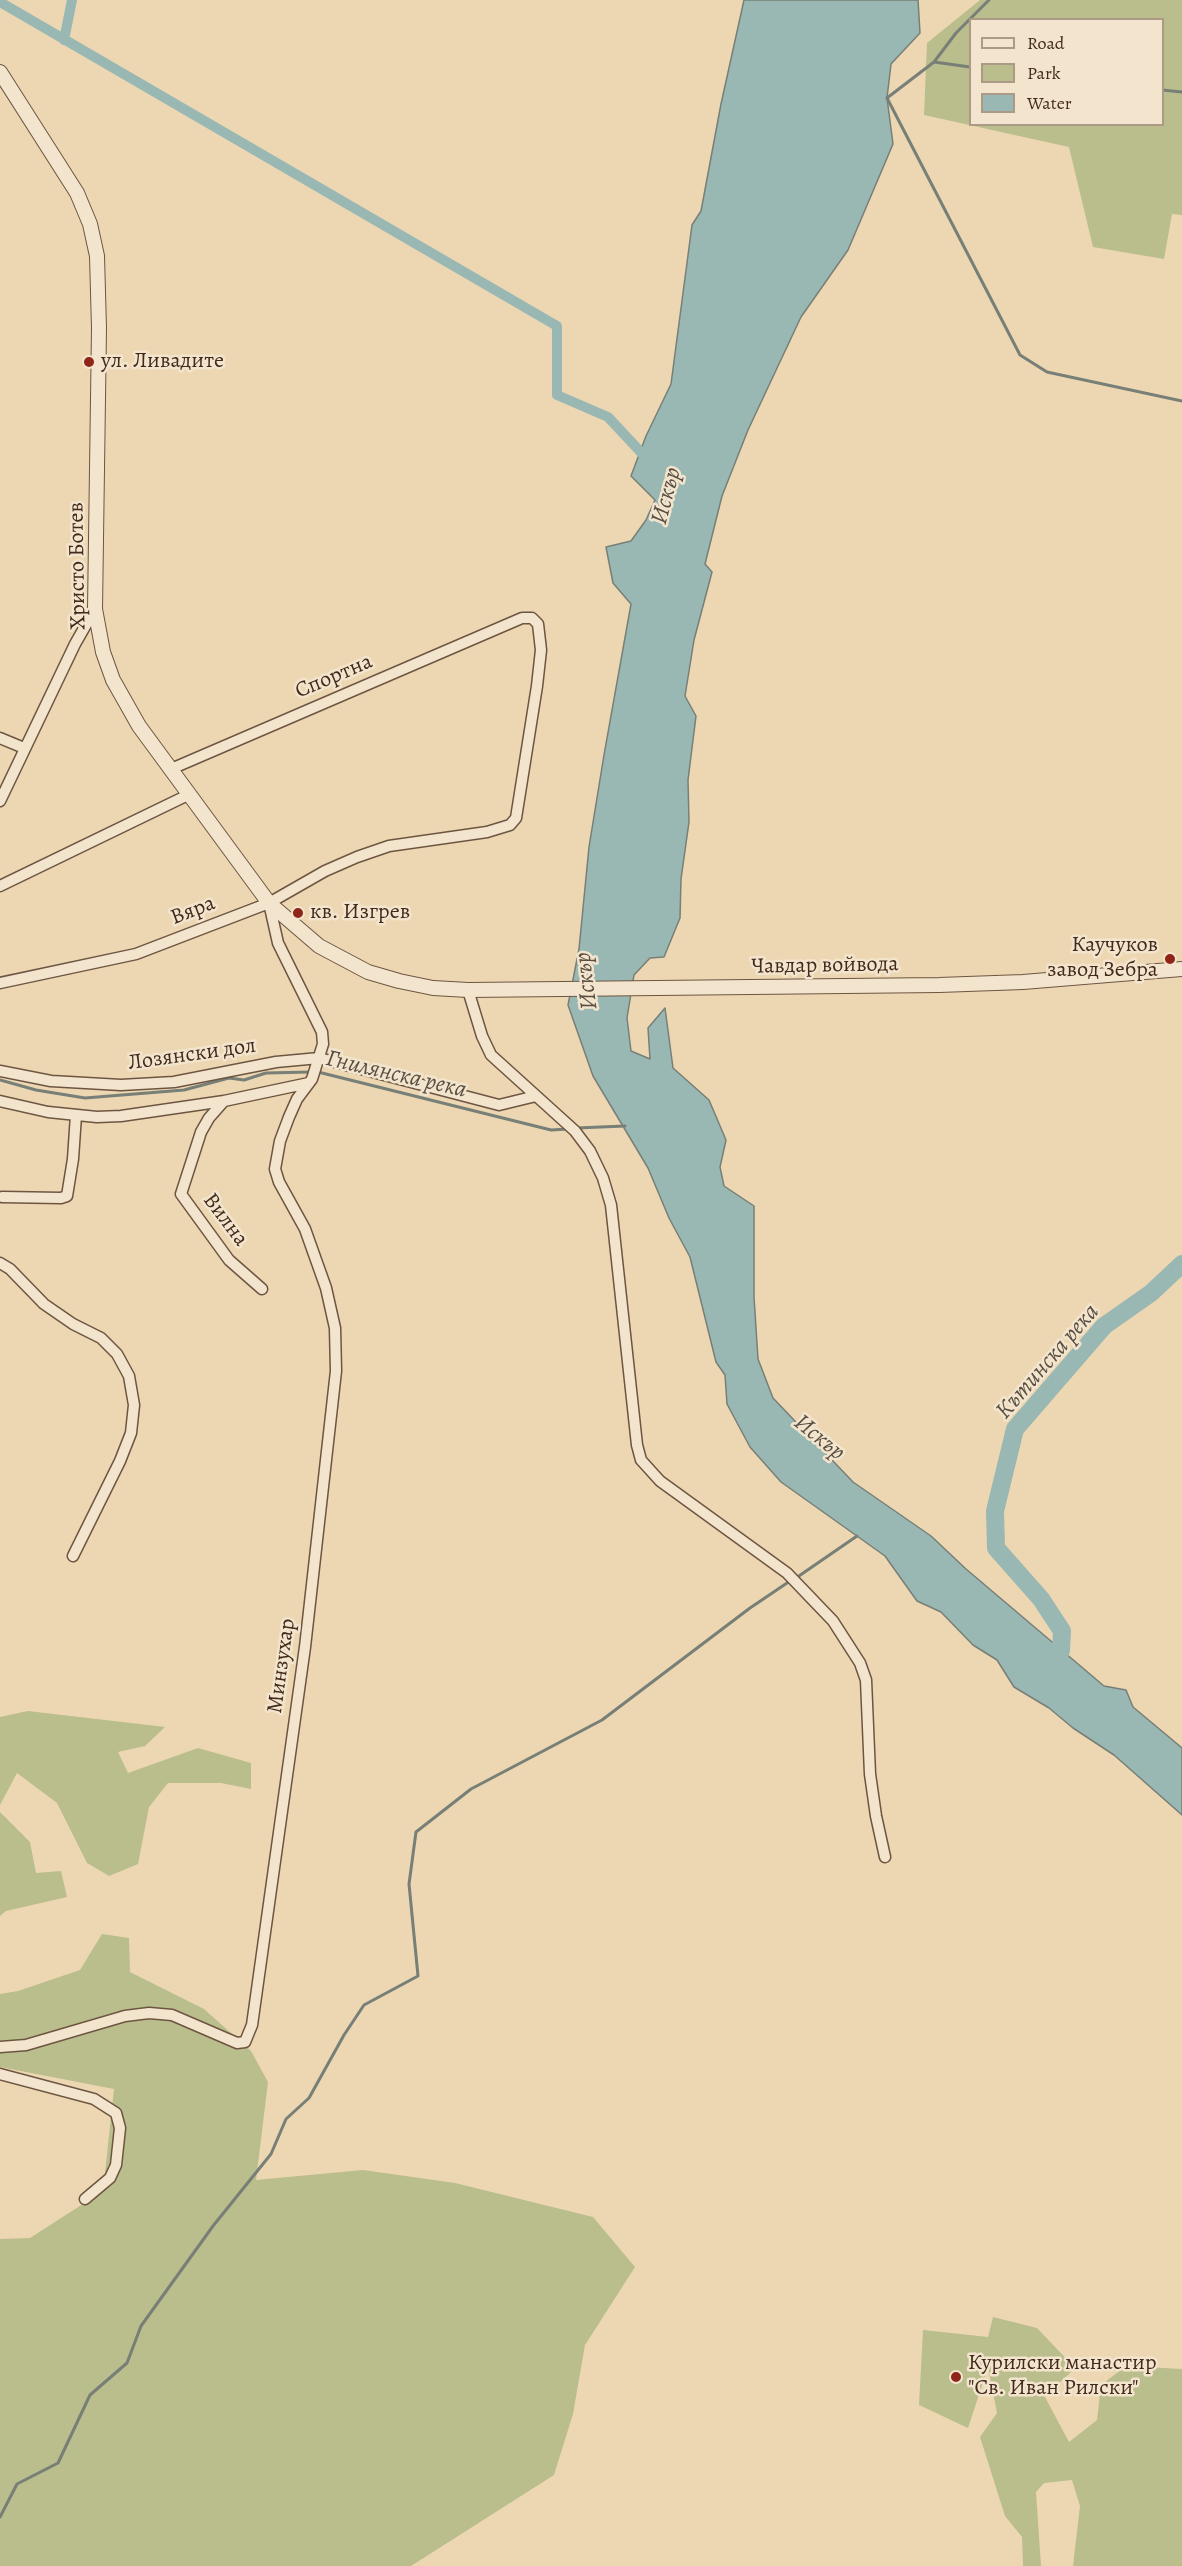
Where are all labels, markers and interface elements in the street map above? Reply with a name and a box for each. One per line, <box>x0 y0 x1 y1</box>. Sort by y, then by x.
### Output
legend <box>969 18 1164 126</box>
text: Road <box>1027 31 1064 55</box>
text: Park <box>1027 61 1061 85</box>
text: Water <box>1027 91 1072 115</box>
place label: ул. Ливадите <box>101 349 224 375</box>
marker: ул. Ливадите <box>82 355 96 369</box>
water label: Искър <box>646 464 688 528</box>
street label: Христо Ботев <box>64 502 92 630</box>
street label: Спортна <box>291 649 377 705</box>
street label: Вяра <box>167 891 219 931</box>
place label: кв. Изгрев <box>310 900 410 926</box>
marker: кв. Изгрев <box>291 906 305 920</box>
place label: Каучуков завод Зебра <box>1047 933 1158 984</box>
water label: Искър <box>569 951 605 1011</box>
street label: Чавдар войвода <box>751 952 899 980</box>
marker: Каучуков завод Зебра <box>1163 952 1177 966</box>
street label: Лозянски дол <box>126 1033 258 1077</box>
water label: Гнилянска река <box>323 1045 469 1105</box>
street label: Вилна <box>196 1188 254 1252</box>
water label: Кътинска река <box>990 1298 1106 1426</box>
water label: Искър <box>788 1409 850 1467</box>
street label: Минзухар <box>262 1617 302 1715</box>
place label: Курилски манастир "Св. Иван Рилски" <box>968 2351 1157 2402</box>
marker: Курилски манастир "Св. Иван Рилски" <box>949 2370 963 2384</box>

